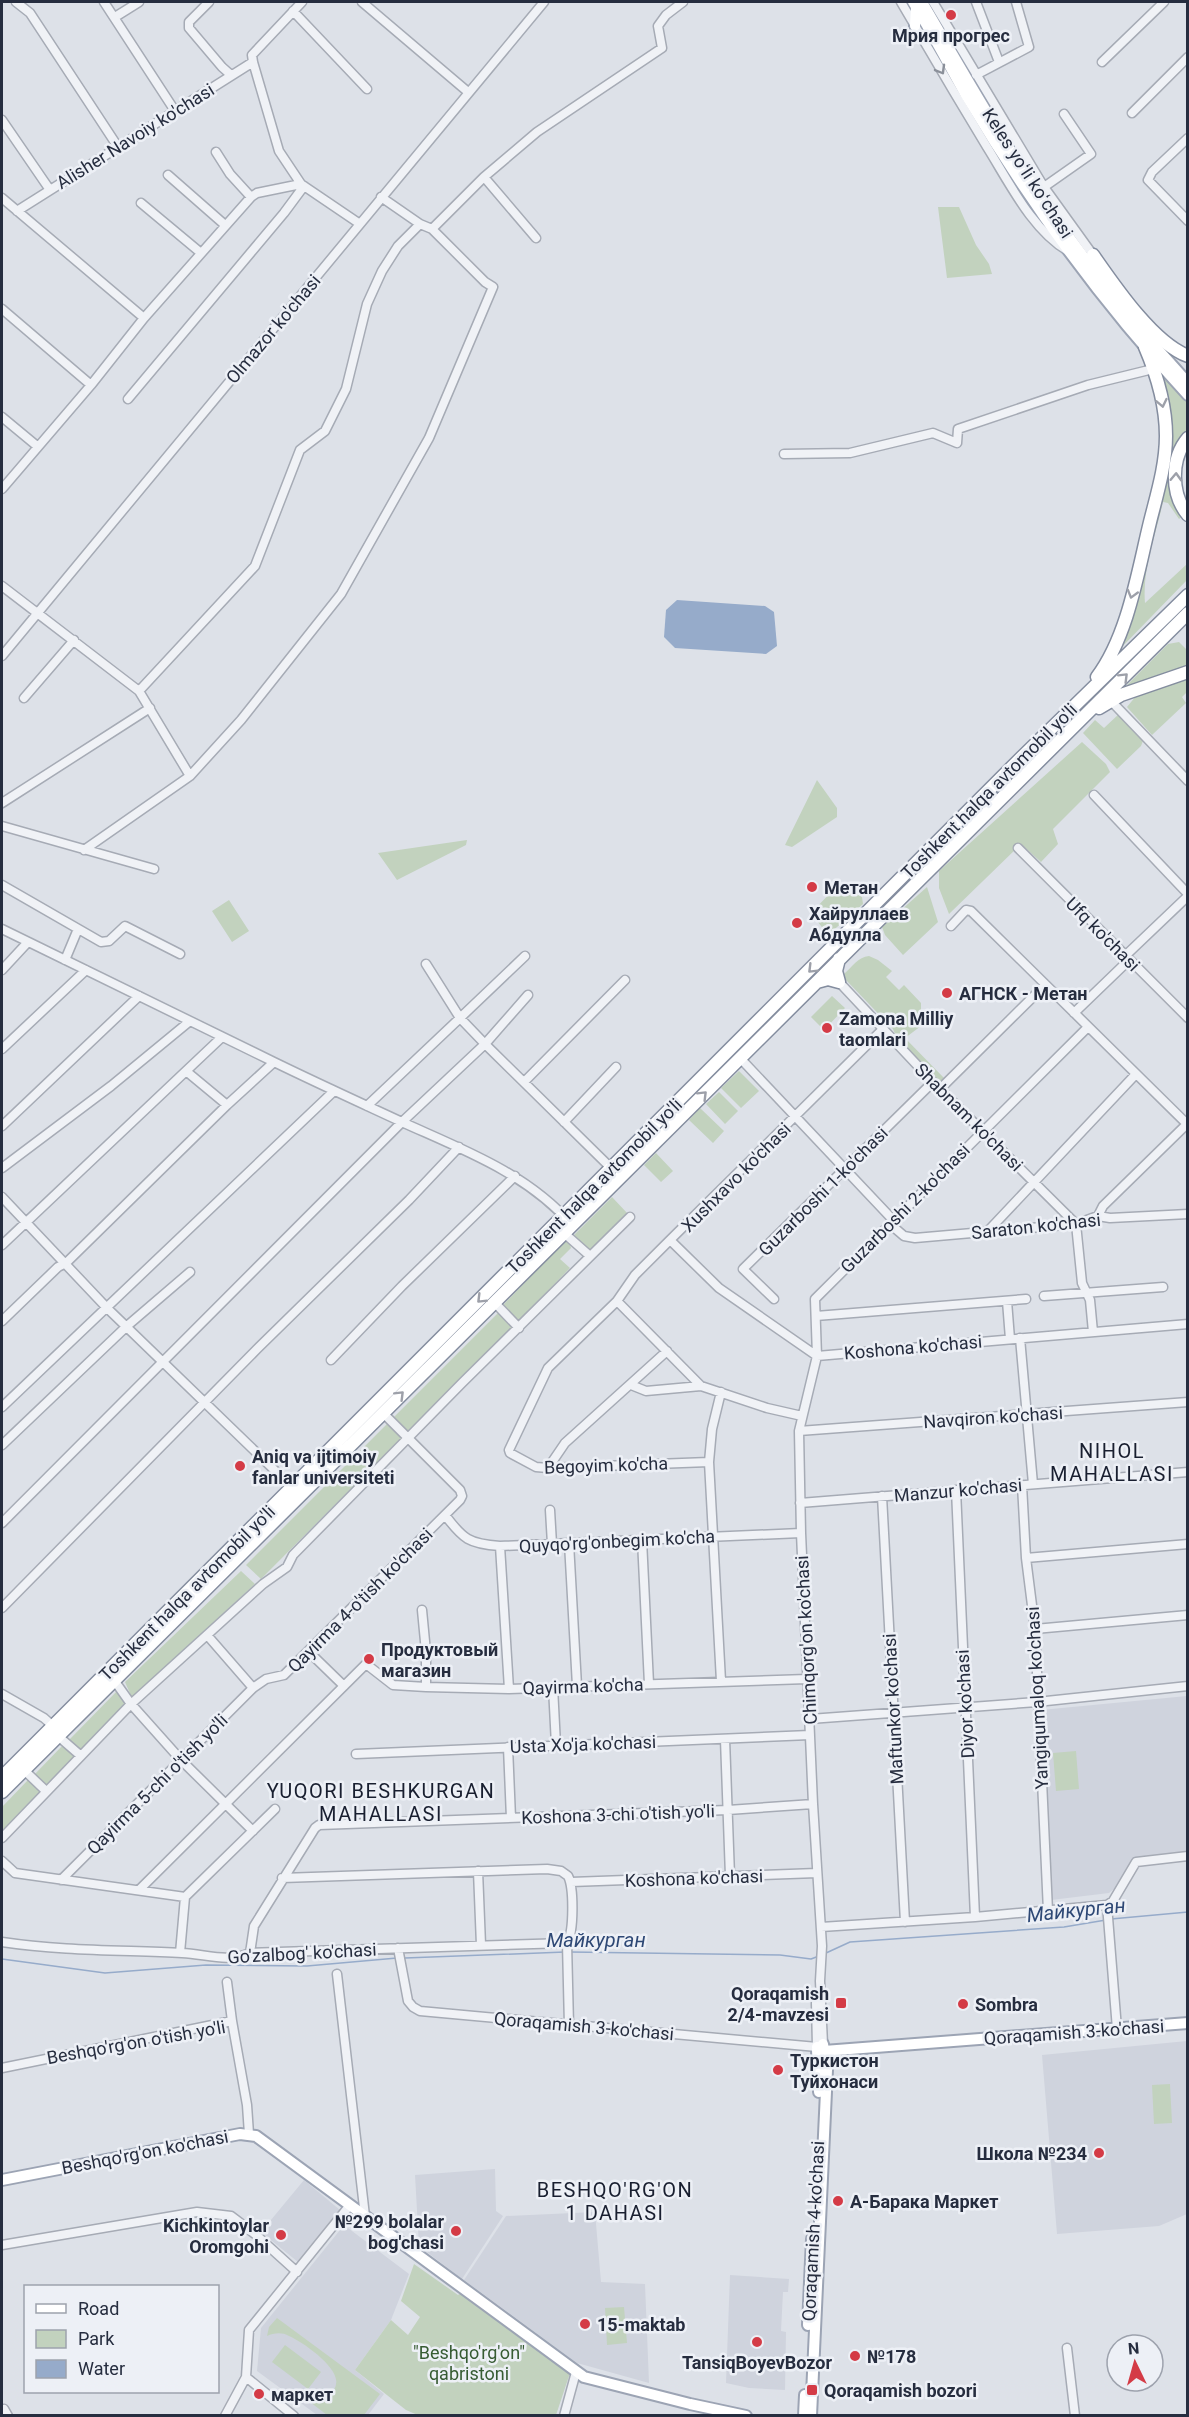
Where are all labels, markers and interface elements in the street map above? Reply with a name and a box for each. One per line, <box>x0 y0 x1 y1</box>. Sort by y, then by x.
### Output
marker: Мрия прогрес <box>944 8 958 22</box>
place label: Мрия прогрес <box>892 25 1010 46</box>
one-way arrow <box>933 64 945 74</box>
street label: Alisher Navoiy ko'chasi <box>52 79 218 193</box>
street label: Keles yoʻli koʻchasi <box>978 104 1078 242</box>
street label: Olmazor ko'chasi <box>221 270 325 388</box>
one-way arrow <box>1155 398 1168 408</box>
one-way arrow <box>1169 472 1182 481</box>
one-way arrow <box>1127 588 1139 599</box>
one-way arrow <box>1117 673 1127 684</box>
street label: Toshkent halqa avtomobil yo'li <box>897 699 1081 883</box>
place label: Метан <box>824 877 878 898</box>
marker: Метан <box>805 880 819 894</box>
street label: Ufq ko'chasi <box>1062 893 1144 975</box>
place label: Хайруллаев Абдулла <box>809 903 909 945</box>
marker: Хайруллаев Абдулла <box>790 916 804 930</box>
one-way arrow <box>809 961 820 972</box>
place label: АГНСК - Метан <box>959 983 1088 1004</box>
marker: АГНСК - Метан <box>940 986 954 1000</box>
place label: Zamona Milliy taomlari <box>839 1008 954 1050</box>
marker: Zamona Milliy taomlari <box>820 1021 834 1035</box>
street label: Shabnam ko'chasi <box>911 1059 1027 1175</box>
one-way arrow <box>696 1091 706 1102</box>
street label: Toshkent halqa avtomobil yo'li <box>502 1094 686 1278</box>
street label: Xushxavo ko'chasi <box>677 1118 795 1236</box>
street label: Guzarboshi 1-ko'chasi <box>754 1122 892 1260</box>
street label: Guzarboshi 2-ko'chasi <box>836 1139 974 1277</box>
street label: Saraton ko'chasi <box>970 1209 1102 1243</box>
one-way arrow <box>477 1292 488 1303</box>
street label: Koshona ko'chasi <box>843 1330 983 1364</box>
one-way arrow <box>393 1392 404 1403</box>
street label: Navqiron ko'chasi <box>922 1402 1064 1432</box>
district label: NIHOL MAHALLASI <box>1050 1439 1174 1486</box>
place label: Aniq va ijtimoiy fanlar universiteti <box>252 1446 395 1488</box>
street label: Begoyim ko'cha <box>544 1452 668 1478</box>
marker: Aniq va ijtimoiy fanlar universiteti <box>233 1459 247 1473</box>
street label: Manzur ko'chasi <box>893 1474 1023 1506</box>
street label: Toshkent halqa avtomobil yo'li <box>95 1501 279 1685</box>
street label: Qayirma 4-o'tish ko'chasi <box>283 1523 437 1677</box>
street label: Quyqo'rg'onbegim ko'cha <box>518 1525 716 1557</box>
street label: Chimqorg'on ko'chasi <box>791 1555 821 1725</box>
street label: Yangiqumaloq ko'chasi <box>1022 1606 1052 1790</box>
street label: Maftunkor ko'chasi <box>879 1633 907 1785</box>
place label: Продуктовый магазин <box>381 1639 498 1681</box>
street label: Diyor ko'chasi <box>952 1649 978 1759</box>
marker: Продуктовый магазин <box>362 1652 376 1666</box>
street label: Qayirma ko'cha <box>522 1673 644 1699</box>
street label: Qayirma 5-chi o'tish yo'li <box>82 1709 232 1859</box>
street label: Usta Xo'ja ko'chasi <box>509 1731 657 1757</box>
district label: YUQORI BESHKURGAN MAHALLASI <box>267 1779 495 1826</box>
street label: Koshona 3-chi o'tish yo'li <box>521 1800 715 1828</box>
street label: Koshona ko'chasi <box>624 1865 764 1891</box>
water label: Майкурган <box>1025 1893 1127 1927</box>
water label: Майкурган <box>546 1928 646 1952</box>
street label: Go'zalbog' ko'chasi <box>227 1939 377 1967</box>
place label: Qoraqamish 2/4-mavzesi <box>728 1983 829 2025</box>
place label: Sombra <box>975 1994 1038 2015</box>
marker: Qoraqamish 2/4-mavzesi <box>834 1996 848 2010</box>
marker: Sombra <box>956 1997 970 2011</box>
street label: Qoraqamish 3-ko'chasi <box>493 2008 675 2044</box>
street label: Qoraqamish 3-ko'chasi <box>983 2015 1165 2049</box>
street label: Beshqo'rg'on o'tish yo'li <box>45 2016 227 2068</box>
place label: Туркистон Туйхонаси <box>790 2050 879 2092</box>
marker: Туркистон Туйхонаси <box>771 2063 785 2077</box>
street label: Beshqo'rg'on ko'chasi <box>60 2126 230 2178</box>
street label: Qoraqamish 4-ko'chasi <box>798 2140 828 2322</box>
place label: Школа №234 <box>976 2143 1087 2164</box>
marker: Школа №234 <box>1092 2146 1106 2160</box>
district label: BESHQO'RG'ON 1 DAHASI <box>537 2178 693 2225</box>
place label: А-Барака Маркет <box>850 2191 998 2212</box>
marker: А-Барака Маркет <box>831 2194 845 2208</box>
place label: №299 bolalar bog'chasi <box>335 2211 444 2253</box>
place label: Kichkintoylar Oromgohi <box>163 2215 269 2257</box>
marker: №299 bolalar bog'chasi <box>449 2224 463 2238</box>
marker: Kichkintoylar Oromgohi <box>274 2228 288 2242</box>
legend <box>24 2285 219 2393</box>
text: Road <box>78 2298 119 2319</box>
place label: 15-maktab <box>597 2314 685 2335</box>
marker: 15-maktab <box>578 2317 592 2331</box>
text: Park <box>78 2328 115 2349</box>
north arrow <box>1105 2333 1165 2393</box>
marker: TansiqBoyevBozor <box>750 2335 764 2349</box>
text: N <box>1127 2339 1140 2359</box>
park label: "Beshqo'rg'on" qabristoni <box>413 2342 525 2384</box>
place label: №178 <box>867 2346 916 2367</box>
marker: №178 <box>848 2349 862 2363</box>
place label: TansiqBoyevBozor <box>682 2352 832 2373</box>
text: Water <box>78 2358 125 2379</box>
place label: Qoraqamish bozori <box>824 2380 977 2401</box>
marker: Qoraqamish bozori <box>805 2383 819 2397</box>
place label: маркет <box>271 2384 333 2405</box>
marker: маркет <box>252 2387 266 2401</box>

